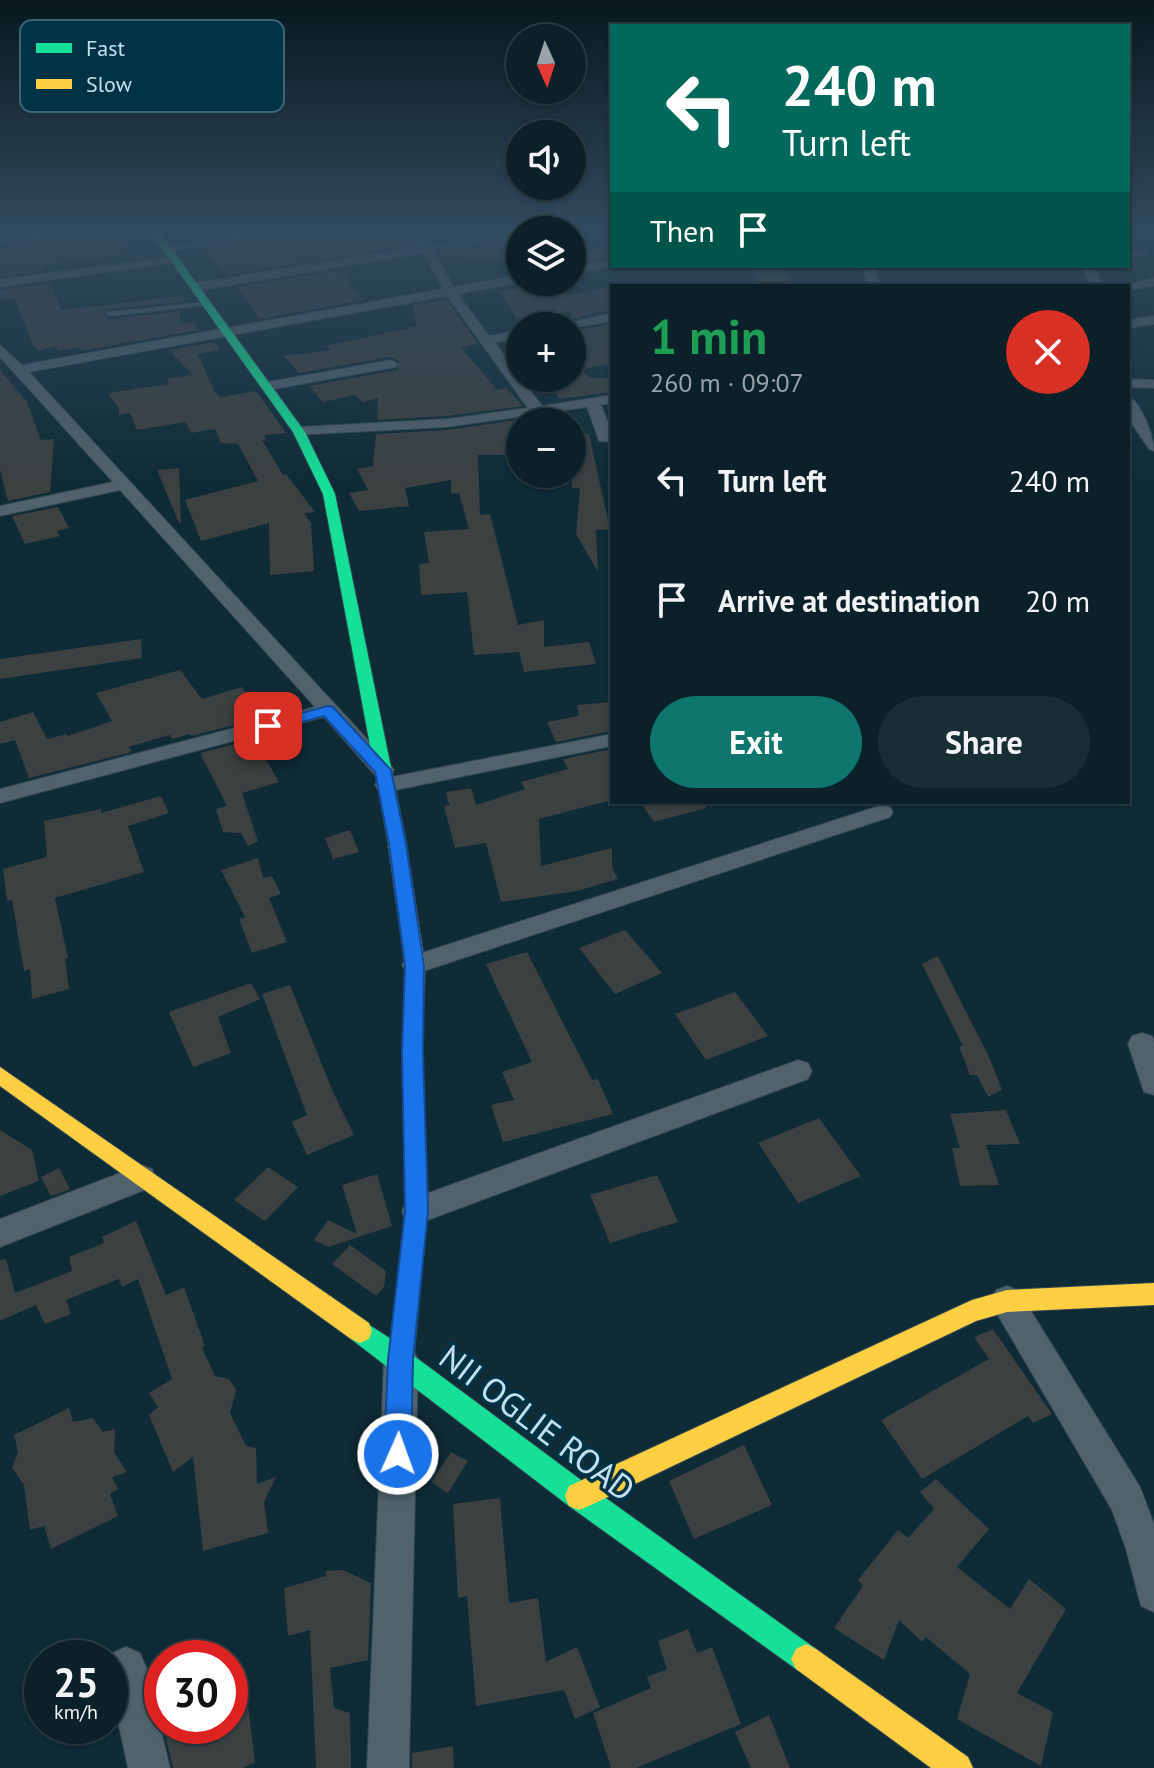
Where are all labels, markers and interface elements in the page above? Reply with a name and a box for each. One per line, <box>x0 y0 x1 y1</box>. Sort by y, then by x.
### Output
legend <box>20 20 284 112</box>
north arrow <box>506 24 586 104</box>
map controls <box>506 24 586 488</box>
text: Fast <box>86 34 126 62</box>
text: 240 m <box>782 49 937 121</box>
icon: left <box>650 56 754 160</box>
text: Slow <box>86 70 132 98</box>
text: Turn left <box>782 119 911 166</box>
button: sound <box>506 120 586 200</box>
icon: arrive <box>731 208 775 252</box>
text: Then <box>650 211 715 250</box>
button: layers <box>506 216 586 296</box>
text: 1 min <box>650 305 767 367</box>
button: close <box>1006 310 1090 394</box>
button: + <box>506 312 586 392</box>
text: 260 m · 09:07 <box>650 366 804 399</box>
button: − <box>506 408 586 488</box>
icon: left <box>650 458 694 502</box>
text: Turn left <box>718 461 826 500</box>
text: 240 m <box>1009 461 1090 500</box>
icon: arrive <box>650 578 694 622</box>
text: Arrive at destination <box>718 581 980 620</box>
text: 20 m <box>1025 581 1090 620</box>
pin <box>234 692 302 760</box>
button: Exit <box>650 696 862 788</box>
button: Share <box>878 696 1090 788</box>
icon: arrive <box>246 704 290 748</box>
street label: NII OGLIE ROAD <box>431 1334 644 1510</box>
position arrow <box>356 1412 440 1496</box>
speed limit sign: 30 <box>144 1640 248 1744</box>
text: 25 <box>53 1656 99 1708</box>
text: km/h <box>54 1699 98 1725</box>

